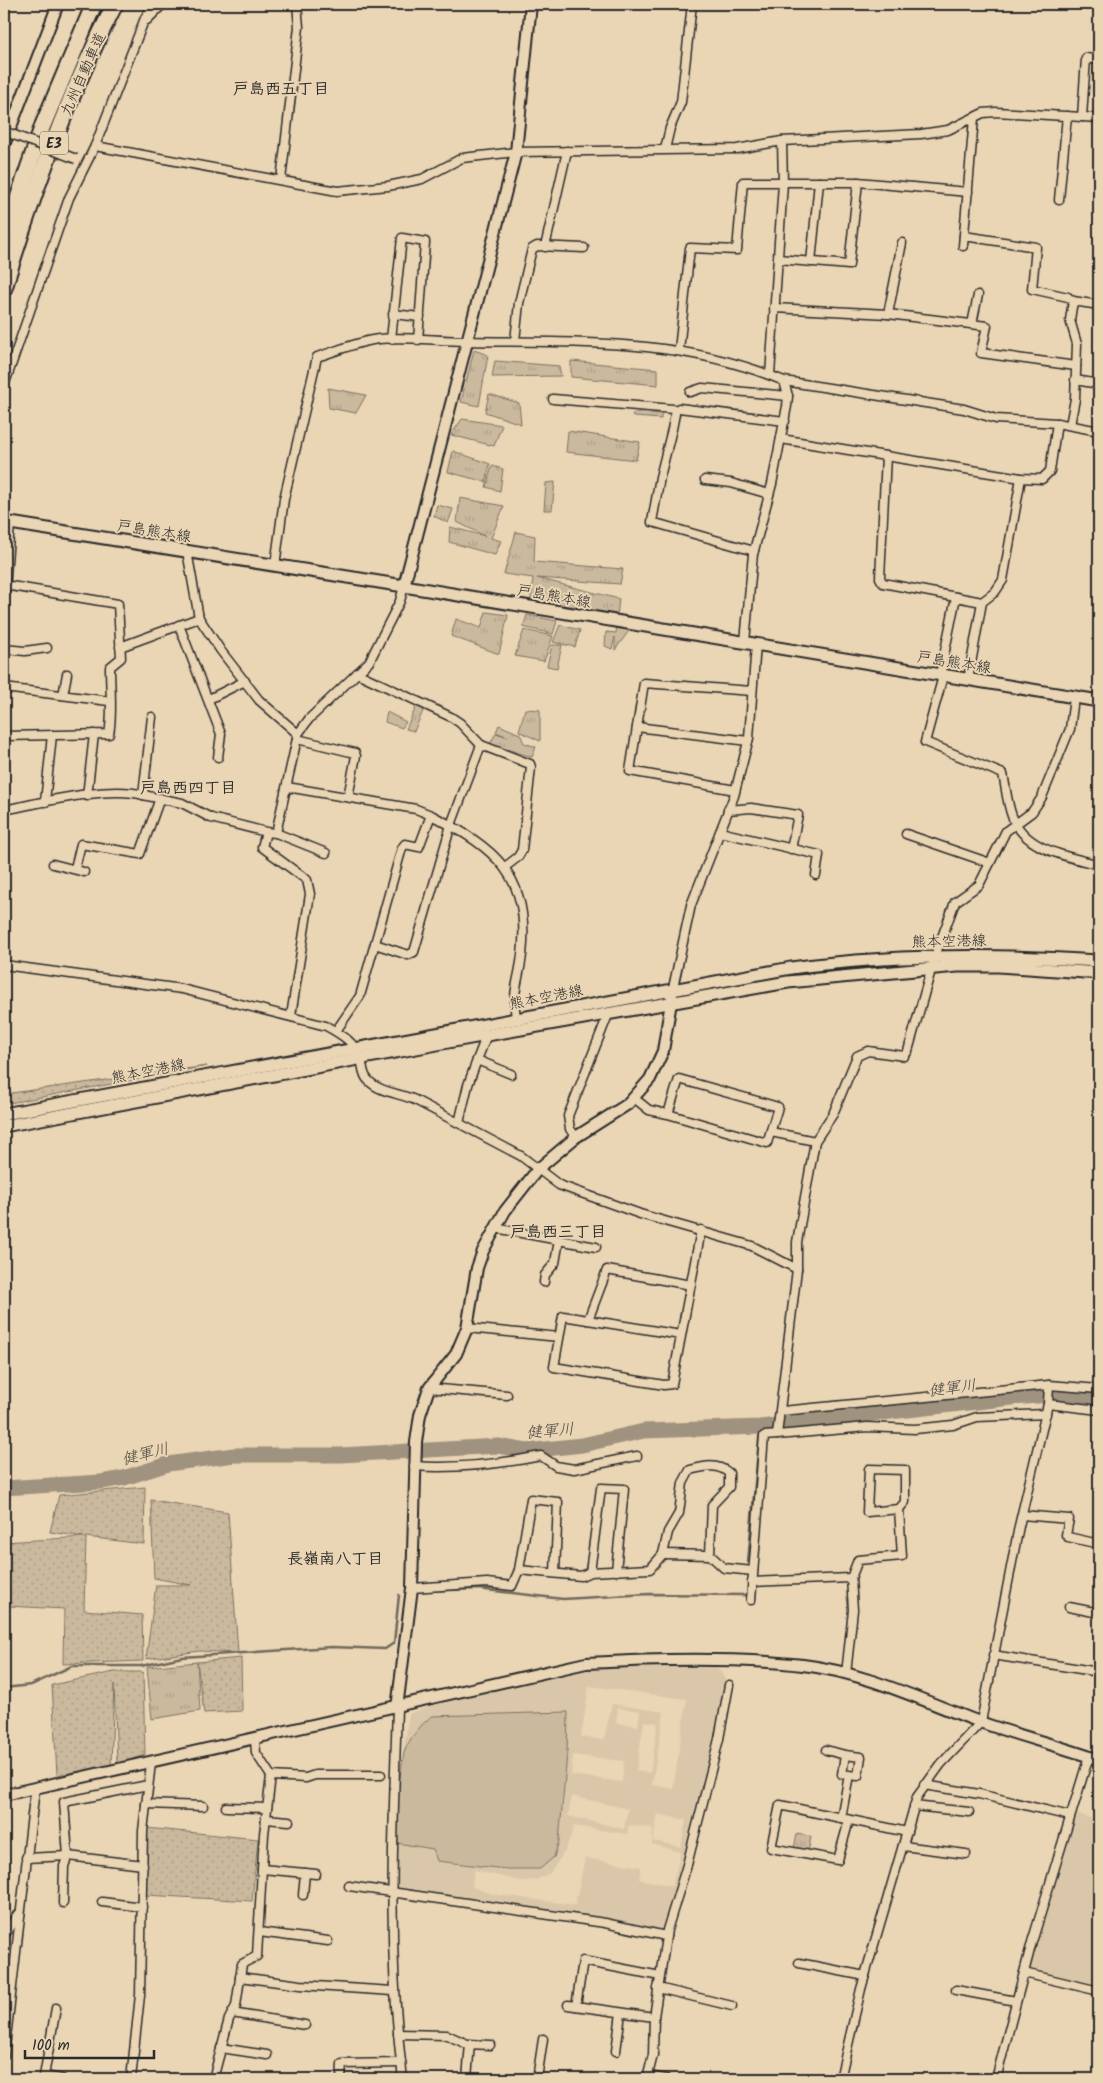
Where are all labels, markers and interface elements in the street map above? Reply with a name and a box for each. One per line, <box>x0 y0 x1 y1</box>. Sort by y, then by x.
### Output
street label: 九州自動車道 <box>55 28 113 120</box>
district label: 戸島西五丁目 <box>233 77 329 102</box>
road number: E3 <box>40 132 68 154</box>
street label: 戸島熊本線 <box>115 514 193 550</box>
street label: 戸島熊本線 <box>515 579 593 615</box>
street label: 戸島熊本線 <box>915 645 993 681</box>
district label: 戸島西四丁目 <box>140 776 236 801</box>
street label: 熊本空港線 <box>911 929 987 955</box>
street label: 熊本空港線 <box>507 979 585 1017</box>
street label: 熊本空港線 <box>109 1053 187 1091</box>
district label: 戸島西三丁目 <box>510 1220 606 1245</box>
water label: 健軍川 <box>927 1373 978 1404</box>
water label: 健軍川 <box>525 1417 575 1446</box>
water label: 健軍川 <box>119 1437 172 1472</box>
district label: 長嶺南八丁目 <box>287 1547 383 1572</box>
scale bar <box>25 2028 154 2060</box>
text: 100 m <box>32 2034 70 2058</box>

